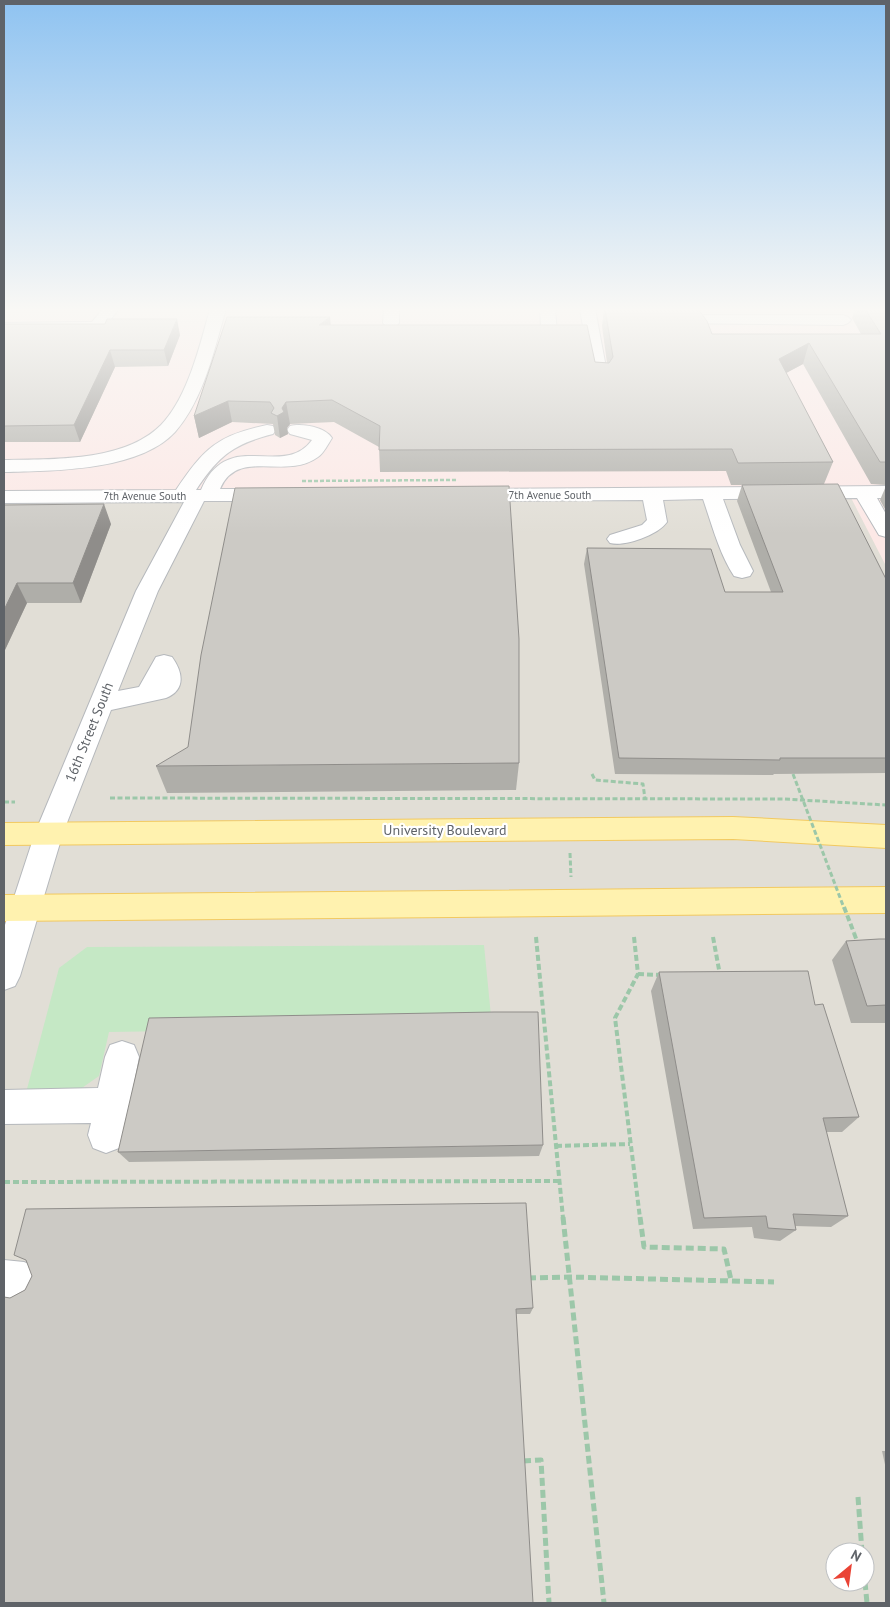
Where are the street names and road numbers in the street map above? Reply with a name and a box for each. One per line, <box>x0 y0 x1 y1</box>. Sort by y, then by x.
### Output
street label: 7th Avenue South <box>509 488 591 502</box>
street label: 7th Avenue South <box>104 489 186 503</box>
street label: 16th Street South <box>61 680 117 784</box>
street label: University Boulevard <box>383 821 507 839</box>

